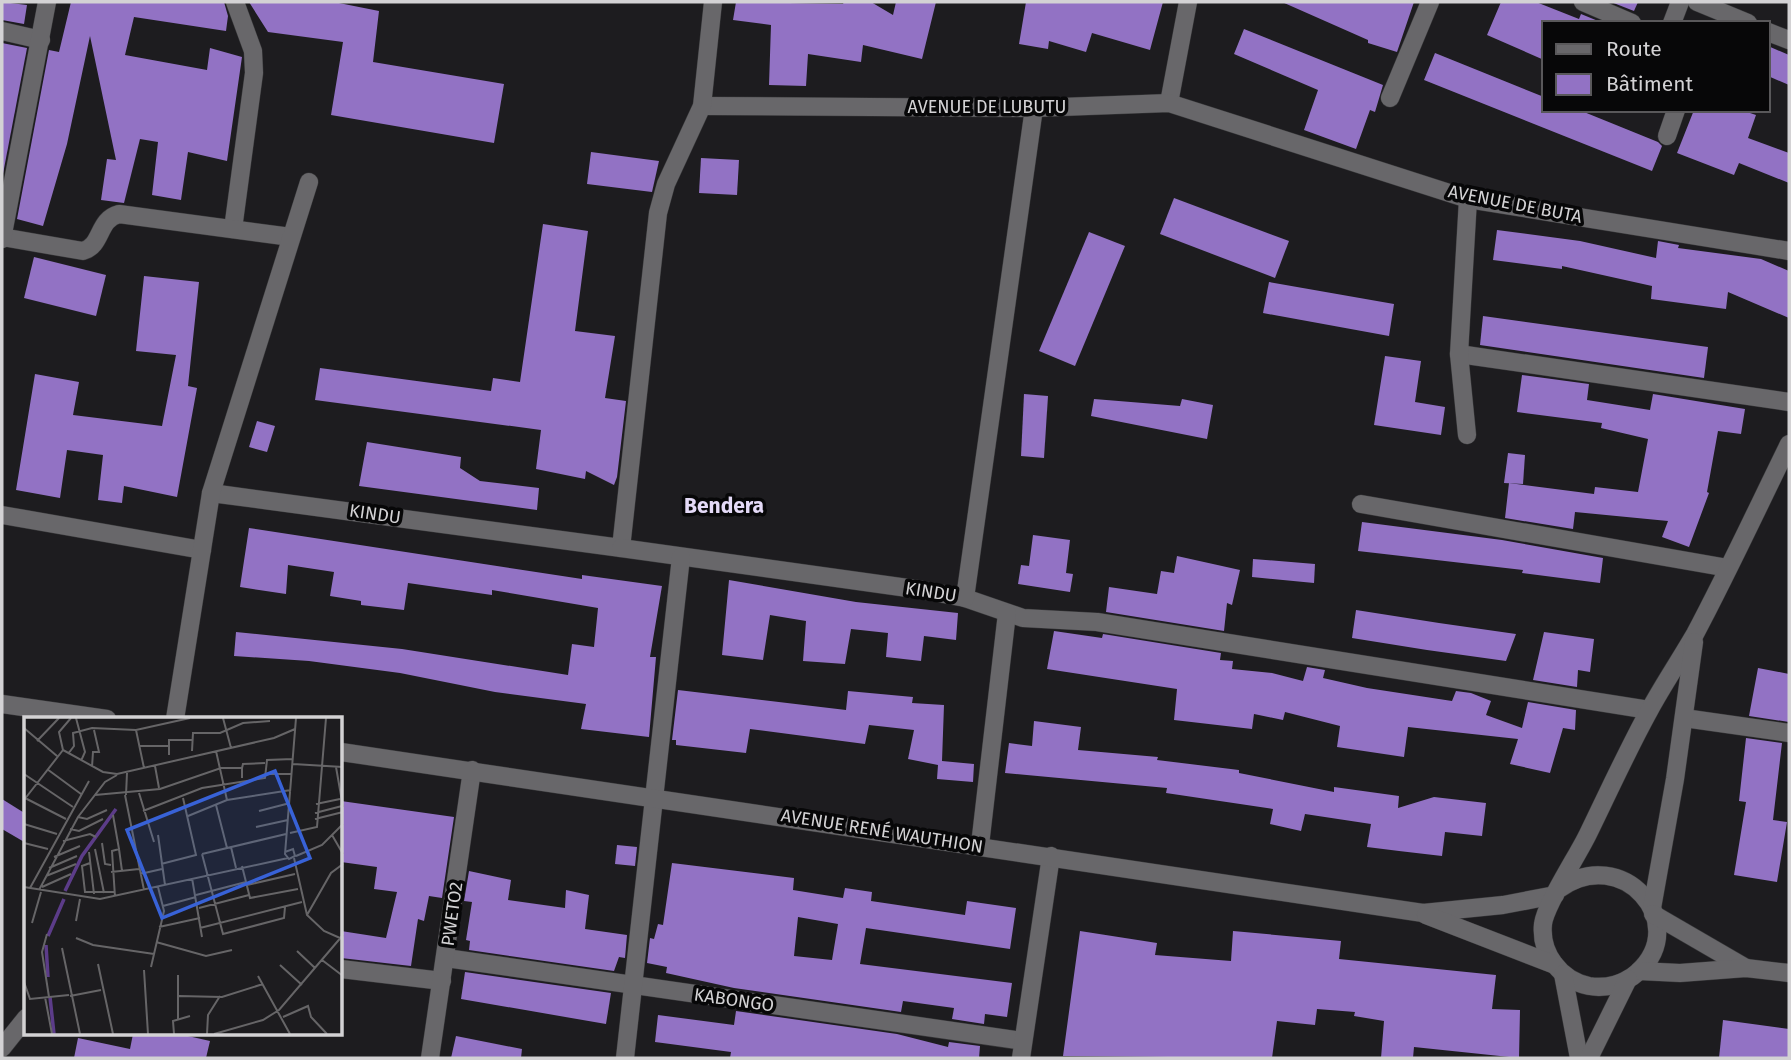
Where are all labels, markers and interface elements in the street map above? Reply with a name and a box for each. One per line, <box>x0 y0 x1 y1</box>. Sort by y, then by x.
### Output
legend <box>1542 21 1770 112</box>
text: Route <box>1606 36 1662 62</box>
text: Bâtiment <box>1606 71 1693 97</box>
street label: AVENUE DE LUBUTU <box>908 96 1066 118</box>
street label: AVENUE DE BUTA <box>1446 180 1584 228</box>
district label: Bendera <box>684 493 764 519</box>
street label: KINDU <box>348 500 402 528</box>
street label: KINDU <box>904 577 958 607</box>
inset map <box>24 717 343 1036</box>
street label: AVENUE RENÉ WAUTHION <box>780 803 985 858</box>
street label: PWETO2 <box>437 881 467 947</box>
street label: KABONGO <box>693 984 775 1016</box>

